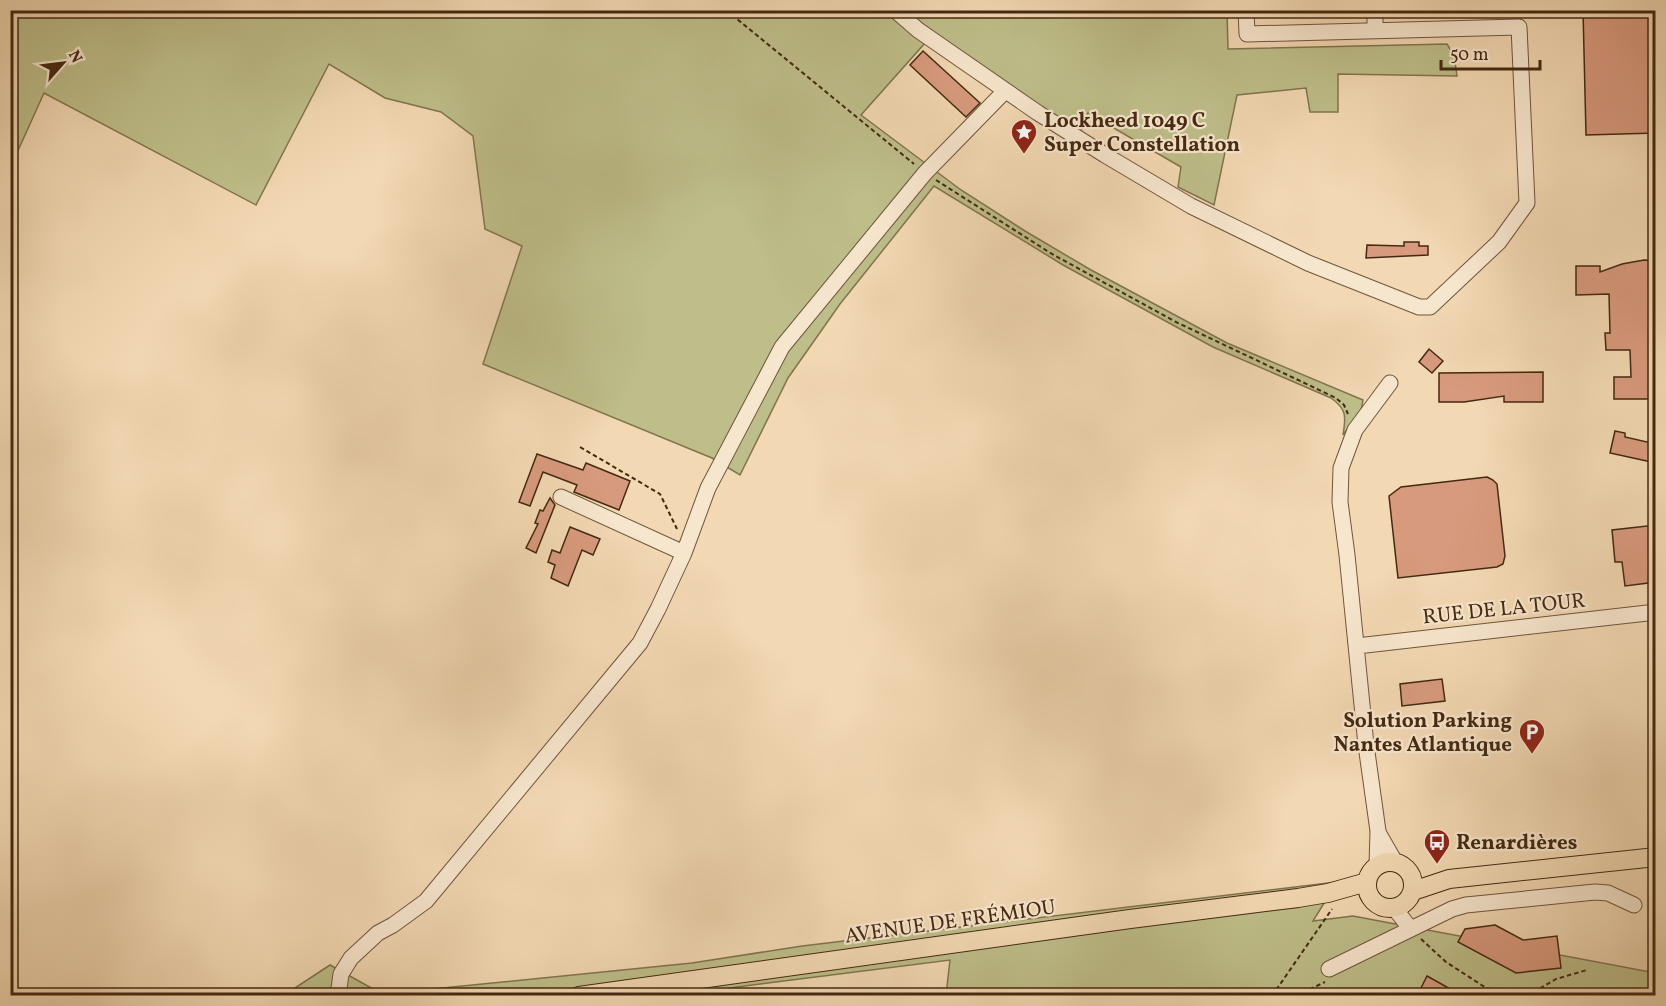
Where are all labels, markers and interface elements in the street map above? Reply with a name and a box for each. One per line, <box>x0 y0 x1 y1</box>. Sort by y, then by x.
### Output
north arrow <box>33 33 93 93</box>
scale bar <box>1441 33 1540 71</box>
text: 50 m <box>1450 43 1489 68</box>
text: N <box>62 47 87 68</box>
place label: Lockheed 1049 C Super Constellation <box>1044 107 1240 160</box>
place icon: Lockheed 1049 C Super Constellation <box>1009 117 1039 155</box>
street label: RUE DE LA TOUR <box>1421 587 1587 632</box>
place label: Solution Parking Nantes Atlantique <box>1334 707 1512 760</box>
parking icon: Solution Parking Nantes Atlantique <box>1517 717 1547 755</box>
bus stop icon: Renardières <box>1422 827 1452 865</box>
place label: Renardières <box>1456 829 1577 858</box>
street label: AVENUE DE FRÉMIOU <box>843 893 1058 952</box>

